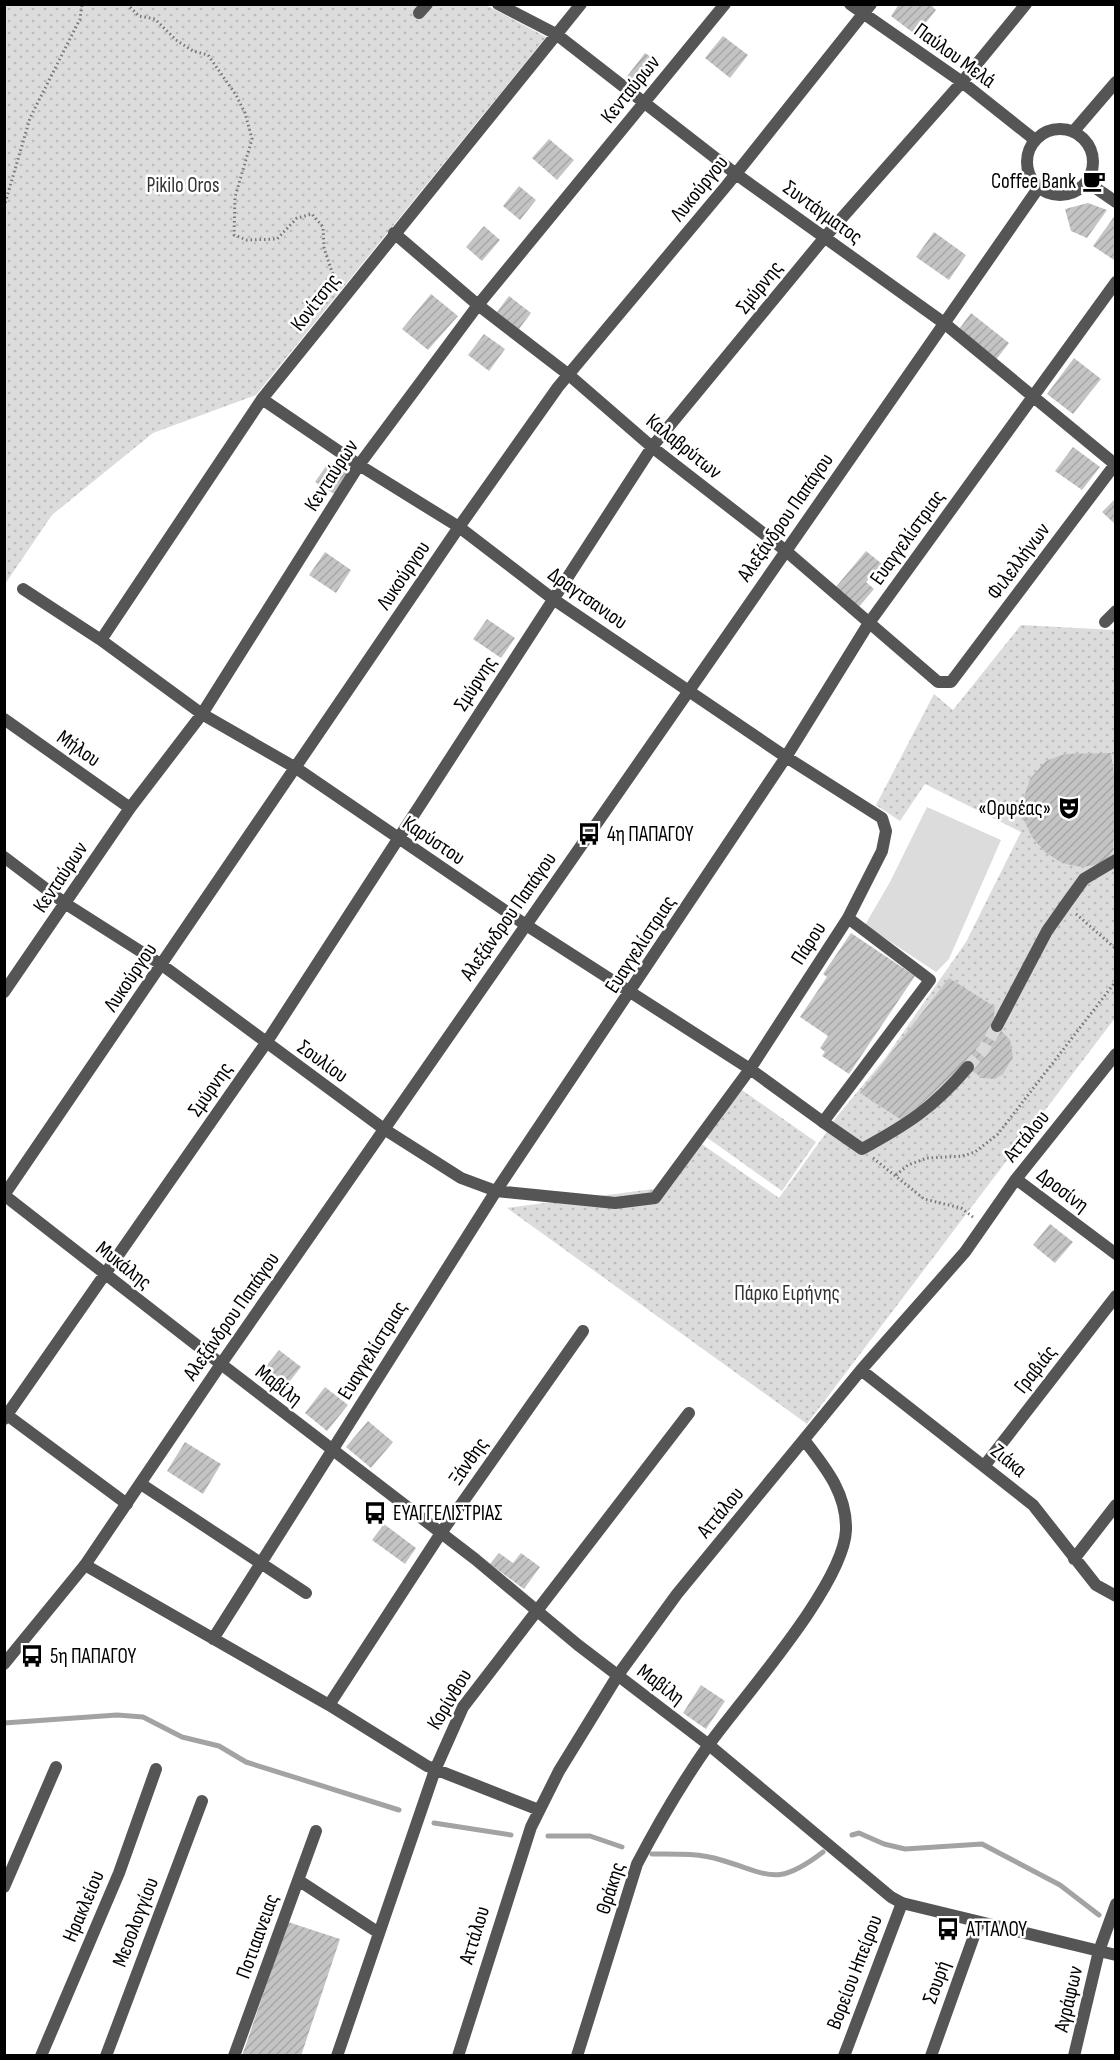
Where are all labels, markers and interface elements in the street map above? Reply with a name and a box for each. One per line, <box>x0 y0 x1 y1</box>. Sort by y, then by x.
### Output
street label: Παύλου Μελά <box>909 18 1000 93</box>
street label: Κενταύρων <box>595 50 665 128</box>
street label: Λυκούργου <box>665 150 733 227</box>
cafe icon: Coffee Bank <box>1081 168 1107 194</box>
place label: Coffee Bank <box>991 169 1076 194</box>
park label: Pikilo Oros <box>147 173 219 198</box>
street label: Συντάγματος <box>778 175 867 250</box>
street label: Σμύρνης <box>731 256 788 319</box>
street label: Κονίτσης <box>285 269 346 336</box>
street label: Καλαβρύτων <box>641 408 727 484</box>
street label: Κενταύρων <box>299 435 364 516</box>
street label: Αλεξάνδρου Παπάγου <box>731 448 839 587</box>
street label: Ευαγγελίστριας <box>865 485 950 590</box>
street label: Φιλελλήνων <box>982 518 1055 605</box>
street label: Λυκούργου <box>371 536 435 615</box>
street label: Δραγτσανιου <box>543 562 632 635</box>
street label: Σμύρνης <box>448 651 502 715</box>
street label: Μήλου <box>52 725 105 772</box>
theatre icon: «Ορφέας» <box>1056 795 1082 821</box>
place label: «Ορφέας» <box>978 796 1051 821</box>
street label: Καρύστου <box>398 810 470 870</box>
bus stop icon: 4η ΠΑΠΑΓΟΥ <box>576 821 602 847</box>
place label: 4η ΠΑΠΑΓΟΥ <box>607 822 694 847</box>
street label: Κενταύρων <box>28 837 93 917</box>
street label: Αλεξάνδρου Παπάγου <box>454 847 562 986</box>
street label: Ευαγγελίστριας <box>600 891 681 998</box>
street label: Πάρου <box>785 917 831 969</box>
street label: Λυκούργου <box>98 938 162 1017</box>
street label: Σουλίου <box>292 1035 353 1088</box>
street label: Σμύρνης <box>183 1057 238 1121</box>
street label: Αττάλου <box>997 1105 1055 1168</box>
street label: Δροσίνη <box>1032 1163 1094 1218</box>
street label: Μυκάλης <box>91 1236 157 1295</box>
street label: Αλεξάνδρου Παπάγου <box>177 1247 285 1386</box>
park label: Πάρκο Ειρήνης <box>734 1281 840 1306</box>
street label: Ευαγγελίστριας <box>332 1296 413 1404</box>
street label: Γραβιάς <box>1009 1340 1062 1399</box>
street label: Μαβίλη <box>250 1359 307 1411</box>
street label: Ξάνθης <box>443 1433 494 1490</box>
street label: Ζιάκα <box>986 1438 1032 1482</box>
street label: Αττάλου <box>691 1482 749 1544</box>
bus stop icon: ΕΥΑΓΓΕΛΙΣΤΡΙΑΣ <box>362 1500 388 1526</box>
place label: ΕΥΑΓΓΕΛΙΣΤΡΙΑΣ <box>393 1501 502 1526</box>
bus stop icon: 5η ΠΑΠΑΓΟΥ <box>19 1643 45 1669</box>
place label: 5η ΠΑΠΑΓΟΥ <box>50 1644 136 1669</box>
street label: Μαβίλη <box>632 1659 689 1710</box>
street label: Κορίνθου <box>422 1664 477 1734</box>
street label: Θράκης <box>590 1859 631 1917</box>
street label: Ηρακλείου <box>57 1867 110 1946</box>
street label: Μεσολογγίου <box>107 1874 164 1970</box>
street label: Ποτιαανειας <box>231 1890 284 1982</box>
street label: Αττάλου <box>454 1903 495 1968</box>
street label: Βορείου Ηπείρου <box>821 1911 888 2033</box>
bus stop icon: ΑΤΤΑΛΟΥ <box>935 1916 961 1942</box>
place label: ΑΤΤΑΛΟΥ <box>965 1917 1027 1942</box>
street label: Σουρή <box>917 1957 956 2007</box>
street label: Αγράφων <box>1049 1964 1088 2035</box>

